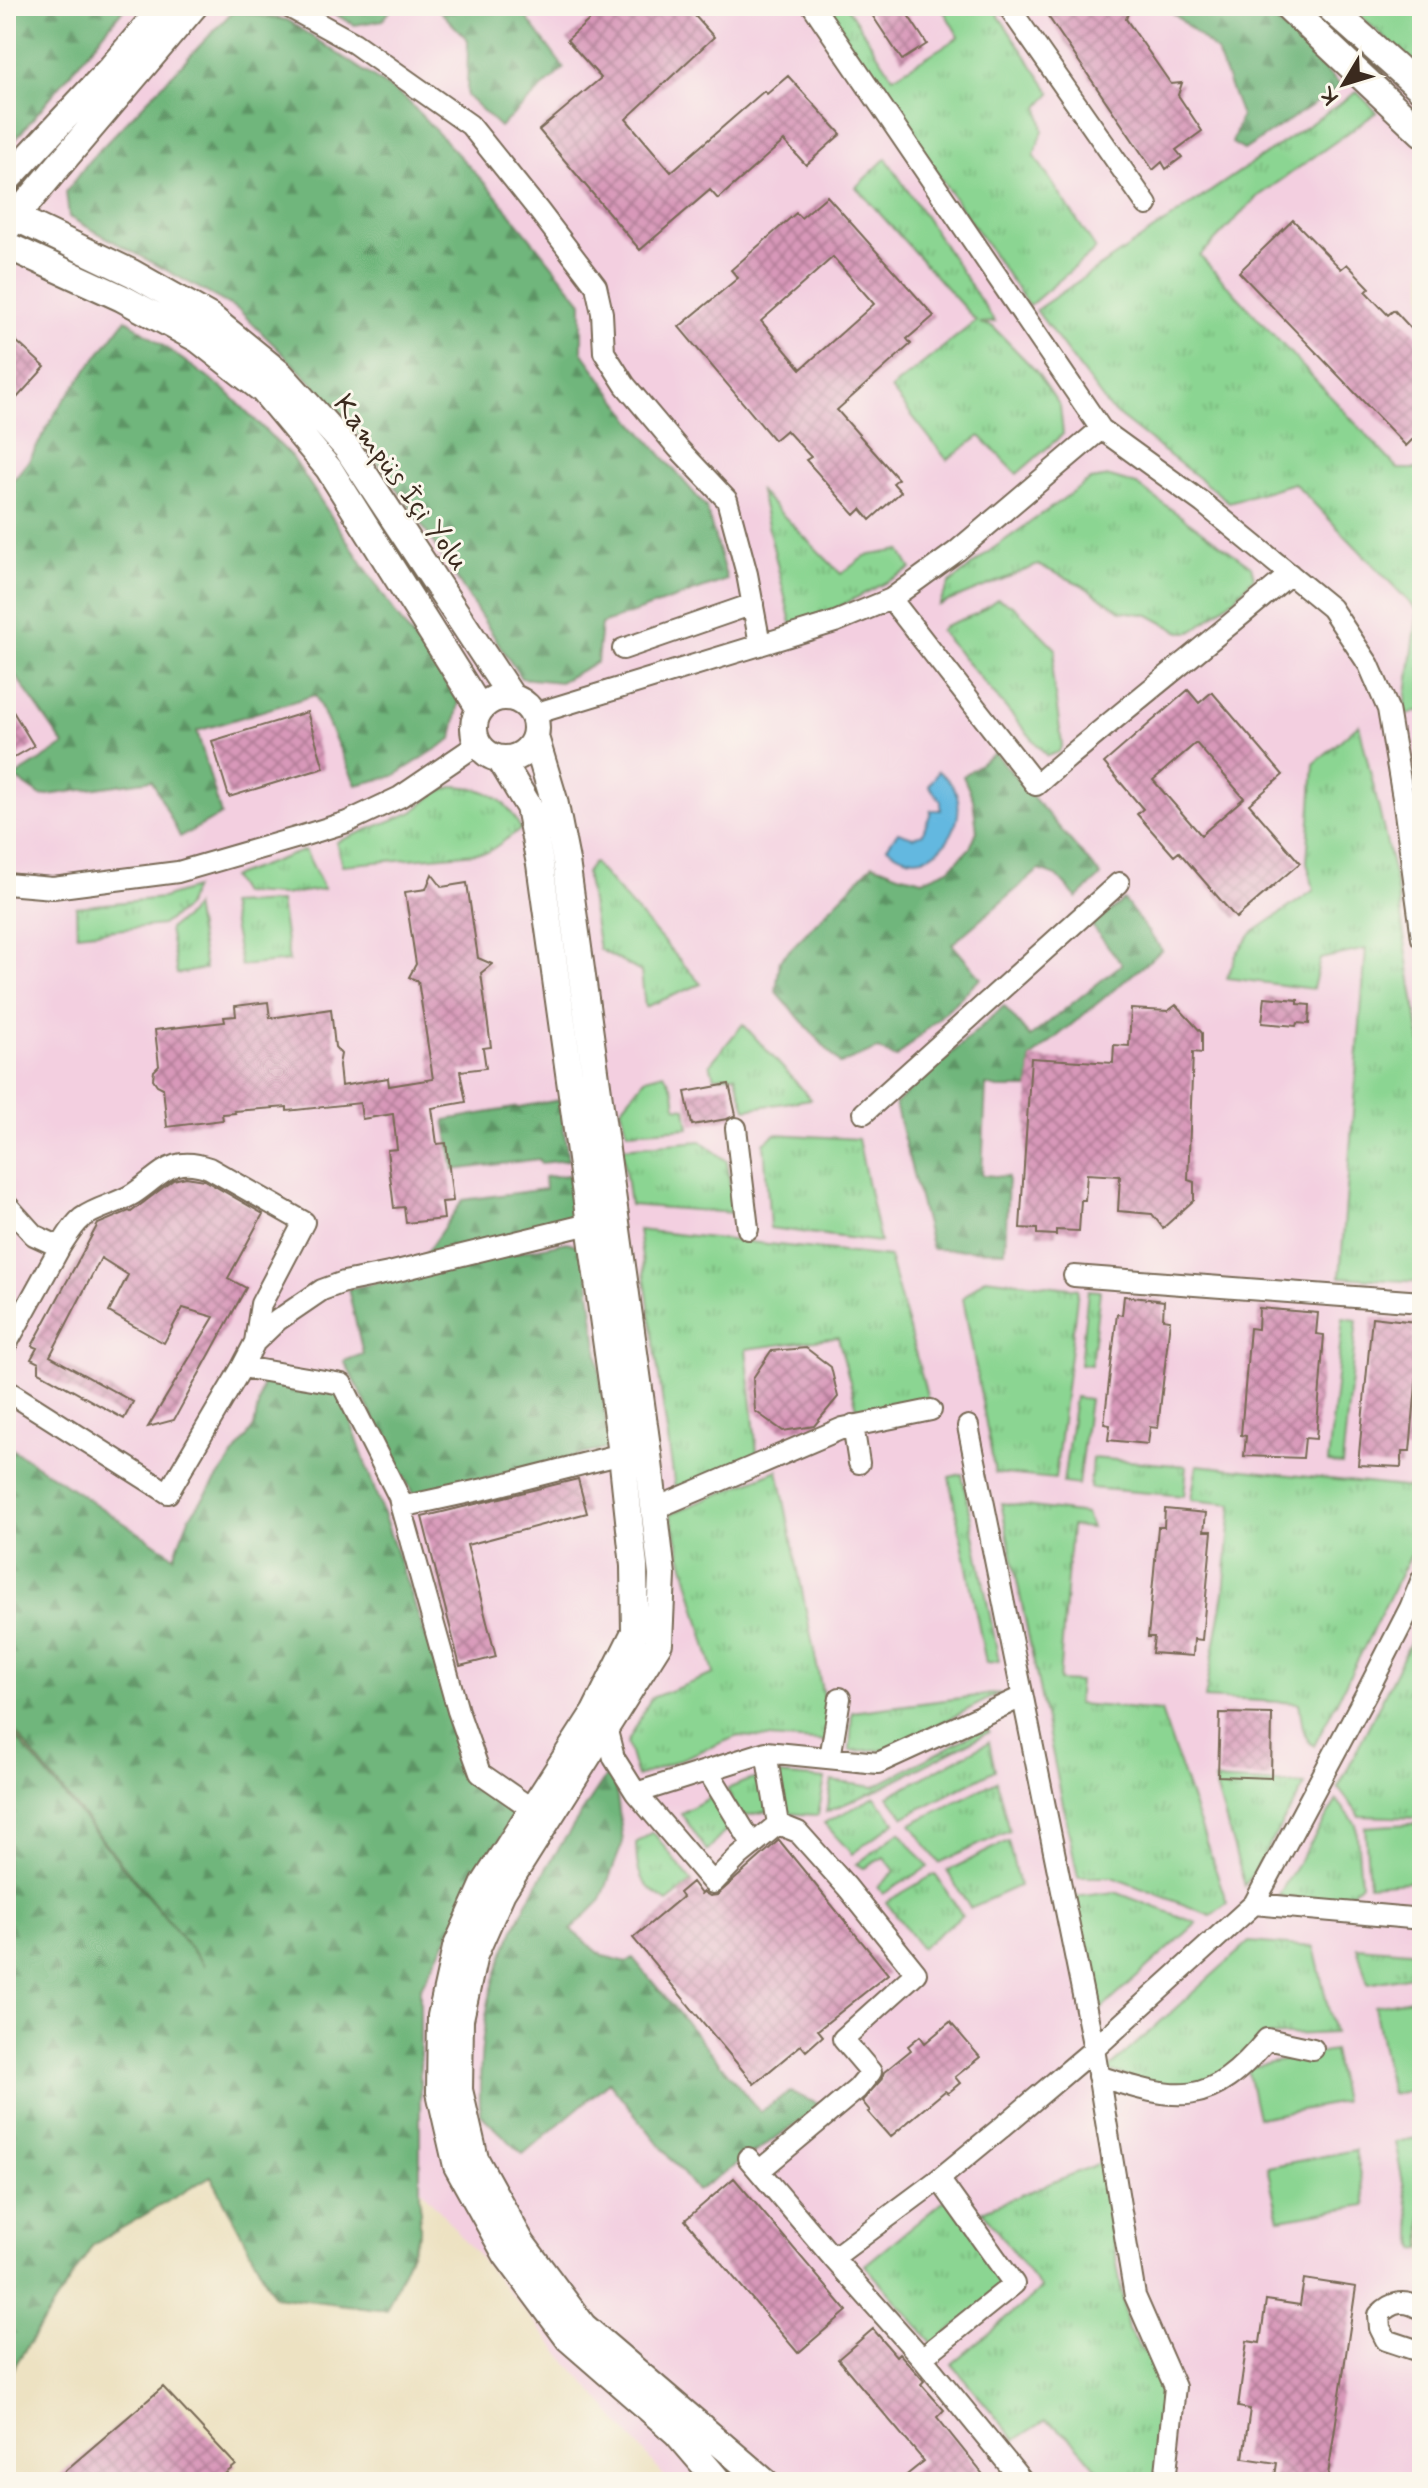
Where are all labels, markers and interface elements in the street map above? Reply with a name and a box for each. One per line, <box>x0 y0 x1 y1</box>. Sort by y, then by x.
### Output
north arrow <box>1304 44 1384 124</box>
text: K <box>1314 80 1346 110</box>
street label: Kampüs İçi Yolu <box>324 387 478 579</box>

